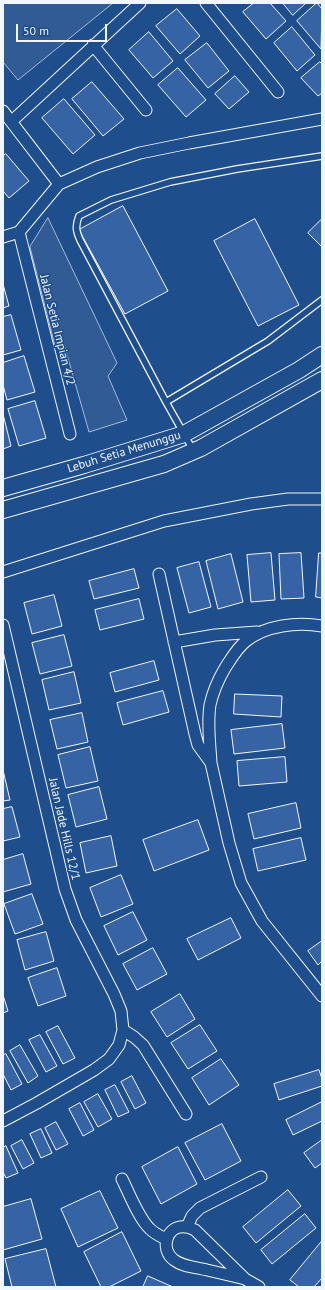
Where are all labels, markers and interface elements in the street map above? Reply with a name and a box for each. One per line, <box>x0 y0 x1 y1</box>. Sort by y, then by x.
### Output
scale bar <box>18 16 109 42</box>
text: 50 m <box>23 23 49 38</box>
street label: Jalan Setia Impian 4/2 <box>36 273 78 387</box>
street label: Lebuh Setia Menunggu <box>66 428 182 476</box>
street label: Jalan Jade Hills 12/1 <box>45 777 83 881</box>

